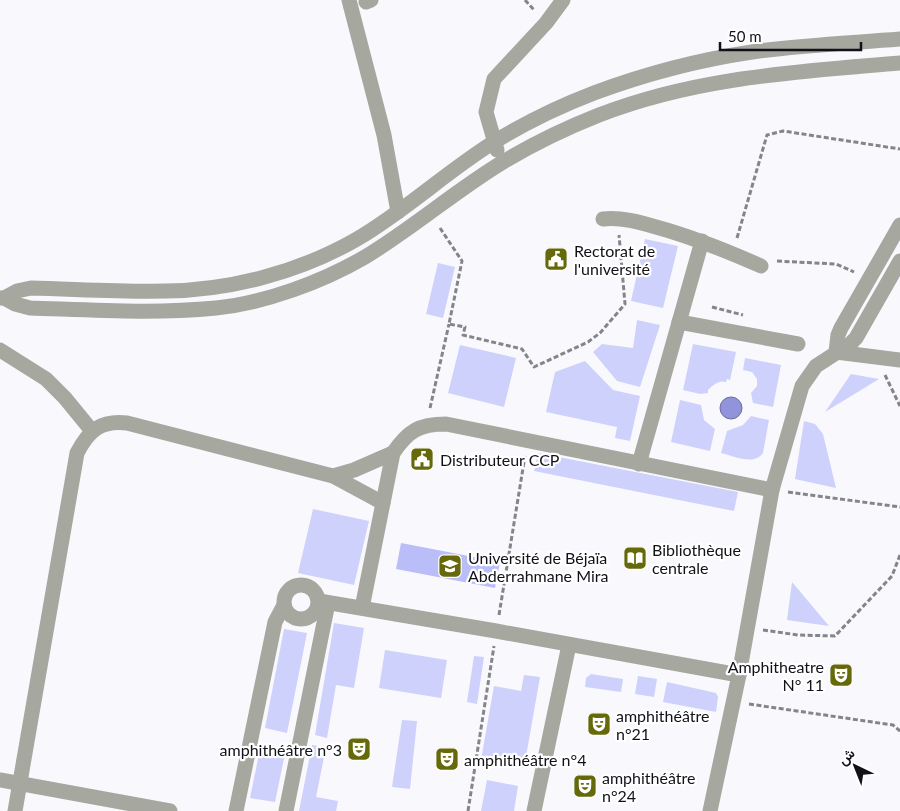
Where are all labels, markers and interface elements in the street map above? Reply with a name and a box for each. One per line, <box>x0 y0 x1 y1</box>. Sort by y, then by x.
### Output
scale bar <box>720 20 861 52</box>
text: 50 m <box>728 27 762 45</box>
place label: Rectorat de l'université <box>574 241 655 278</box>
public building icon: Rectorat de l'université <box>543 246 569 272</box>
public building icon: Distributeur CCP <box>409 446 435 472</box>
place label: Distributeur CCP <box>440 450 560 469</box>
place label: Bibliothèque centrale <box>652 540 741 577</box>
library icon: Bibliothèque centrale <box>622 545 648 571</box>
place label: Université de Béjaïa Abderrahmane Mira <box>468 548 608 585</box>
school or university icon: Université de Béjaïa Abderrahmane Mira <box>437 553 463 579</box>
place label: Amphitheatre N° 11 <box>728 657 824 694</box>
theatre icon: Amphitheatre N° 11 <box>828 662 854 688</box>
place label: amphithéâtre n°21 <box>616 706 710 743</box>
theatre icon: amphithéâtre n°21 <box>586 711 612 737</box>
theatre icon: amphithéâtre n°3 <box>346 736 372 762</box>
place label: amphithéâtre n°3 <box>220 740 342 759</box>
north arrow <box>830 741 880 791</box>
text: ش <box>834 744 859 769</box>
theatre icon: amphithéâtre n°4 <box>434 746 460 772</box>
place label: amphithéâtre n°4 <box>464 750 586 769</box>
place label: amphithéâtre n°24 <box>602 768 696 805</box>
theatre icon: amphithéâtre n°24 <box>572 773 598 799</box>

